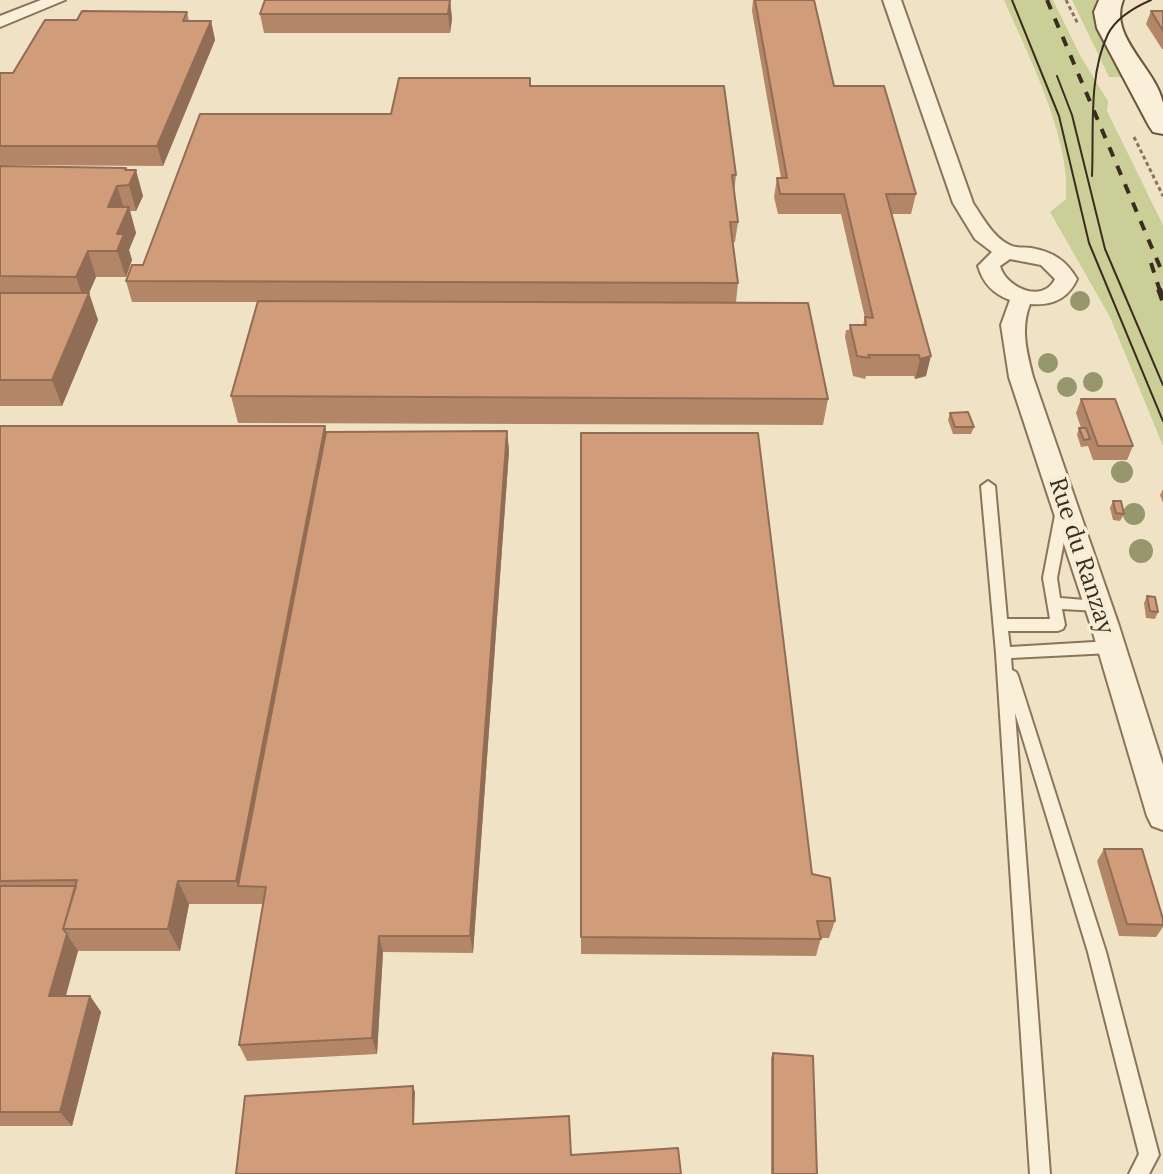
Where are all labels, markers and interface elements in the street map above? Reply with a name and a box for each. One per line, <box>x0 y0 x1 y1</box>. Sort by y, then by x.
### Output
street label: Rue du Ranzay <box>1042 474 1120 638</box>

